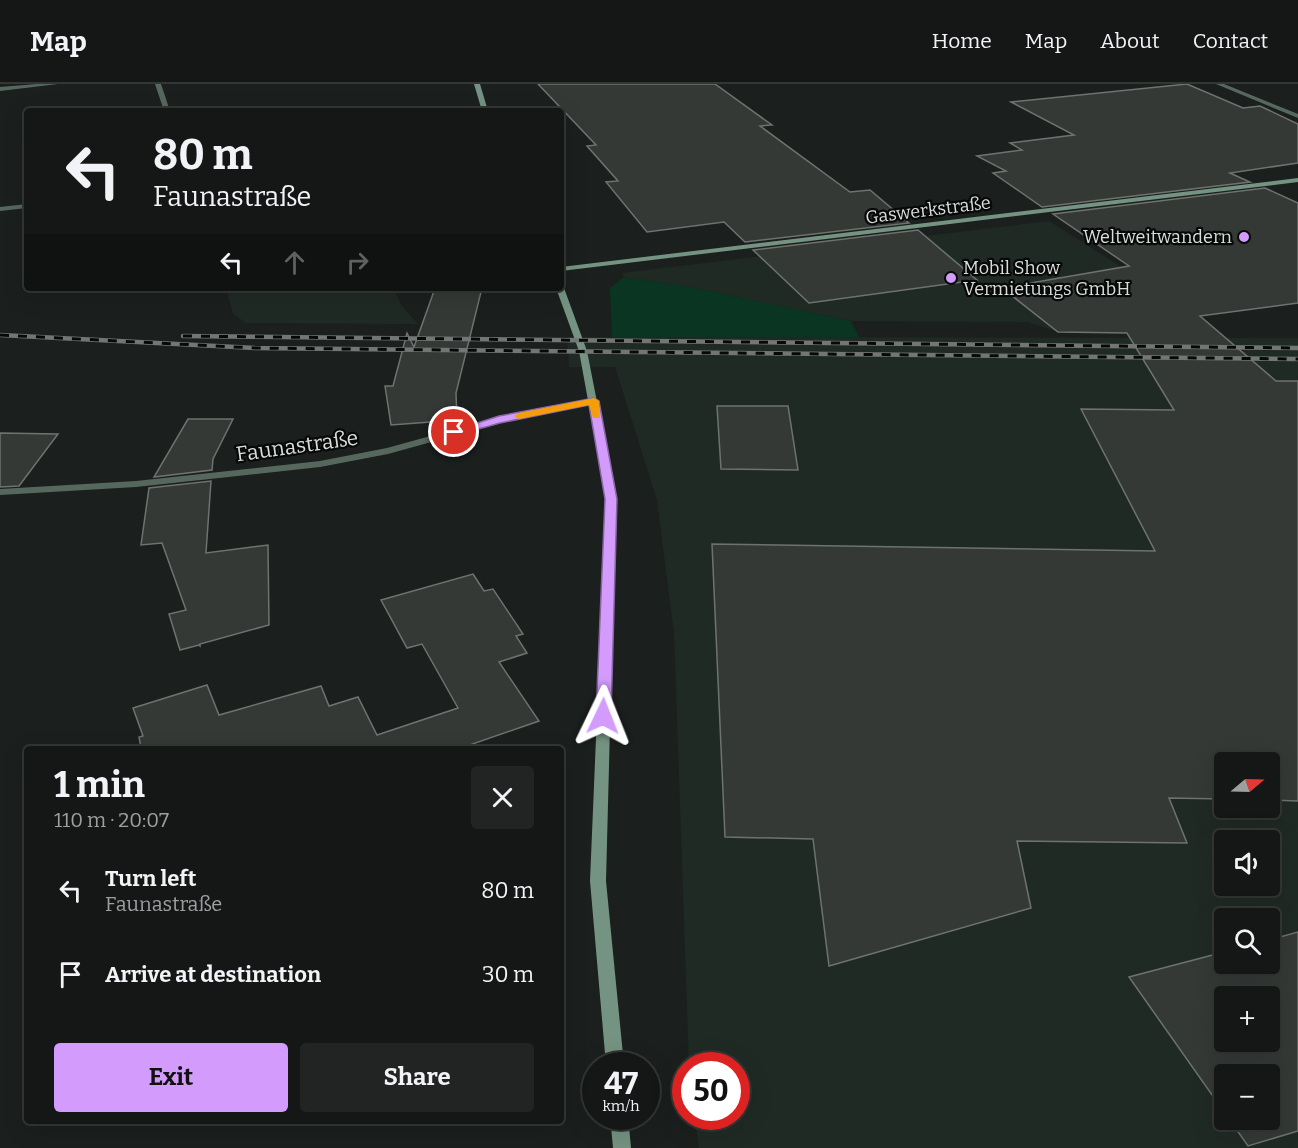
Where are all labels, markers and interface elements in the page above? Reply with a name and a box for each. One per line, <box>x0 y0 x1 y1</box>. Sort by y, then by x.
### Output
text: Map <box>30 25 87 58</box>
text: Home <box>932 28 992 54</box>
text: Map <box>1025 28 1067 54</box>
text: About <box>1100 28 1160 54</box>
text: Contact <box>1193 28 1268 54</box>
text: 80 m <box>153 130 253 180</box>
icon: left <box>54 132 132 210</box>
text: Faunastraße <box>153 181 311 213</box>
street label: Gaswerkstraße <box>864 191 992 229</box>
place label: Weltweitwandern <box>1083 226 1233 248</box>
marker: Weltweitwandern <box>1237 230 1251 244</box>
icon: left <box>215 246 248 279</box>
icon: ahead <box>278 246 311 279</box>
icon: right <box>341 246 374 279</box>
place label: Mobil Show Vermietungs GmbH <box>963 257 1130 300</box>
marker: Mobil Show Vermietungs GmbH <box>944 271 958 285</box>
pin <box>428 406 479 457</box>
icon: arrive <box>437 415 470 448</box>
street label: Faunastraße <box>234 425 360 467</box>
position arrow <box>571 684 635 748</box>
north arrow <box>1214 752 1280 818</box>
map controls <box>1214 752 1280 1130</box>
text: 1 min <box>54 763 145 807</box>
button: close <box>471 766 534 829</box>
text: 110 m · 20:07 <box>54 808 169 832</box>
button: sound <box>1214 830 1280 896</box>
text: Turn left <box>105 865 197 892</box>
icon: left <box>54 874 87 907</box>
text: 80 m <box>481 877 534 904</box>
text: Faunastraße <box>105 892 222 916</box>
button: search <box>1214 908 1280 974</box>
icon: arrive <box>54 958 87 991</box>
text: Arrive at destination <box>105 961 321 988</box>
text: 30 m <box>482 961 534 988</box>
button: + <box>1214 986 1280 1052</box>
button: Exit <box>54 1043 288 1112</box>
button: Share <box>300 1043 534 1112</box>
speed limit sign: 50 <box>672 1052 750 1130</box>
button: − <box>1214 1064 1280 1130</box>
text: 47 <box>604 1066 638 1102</box>
text: km/h <box>602 1097 640 1115</box>

